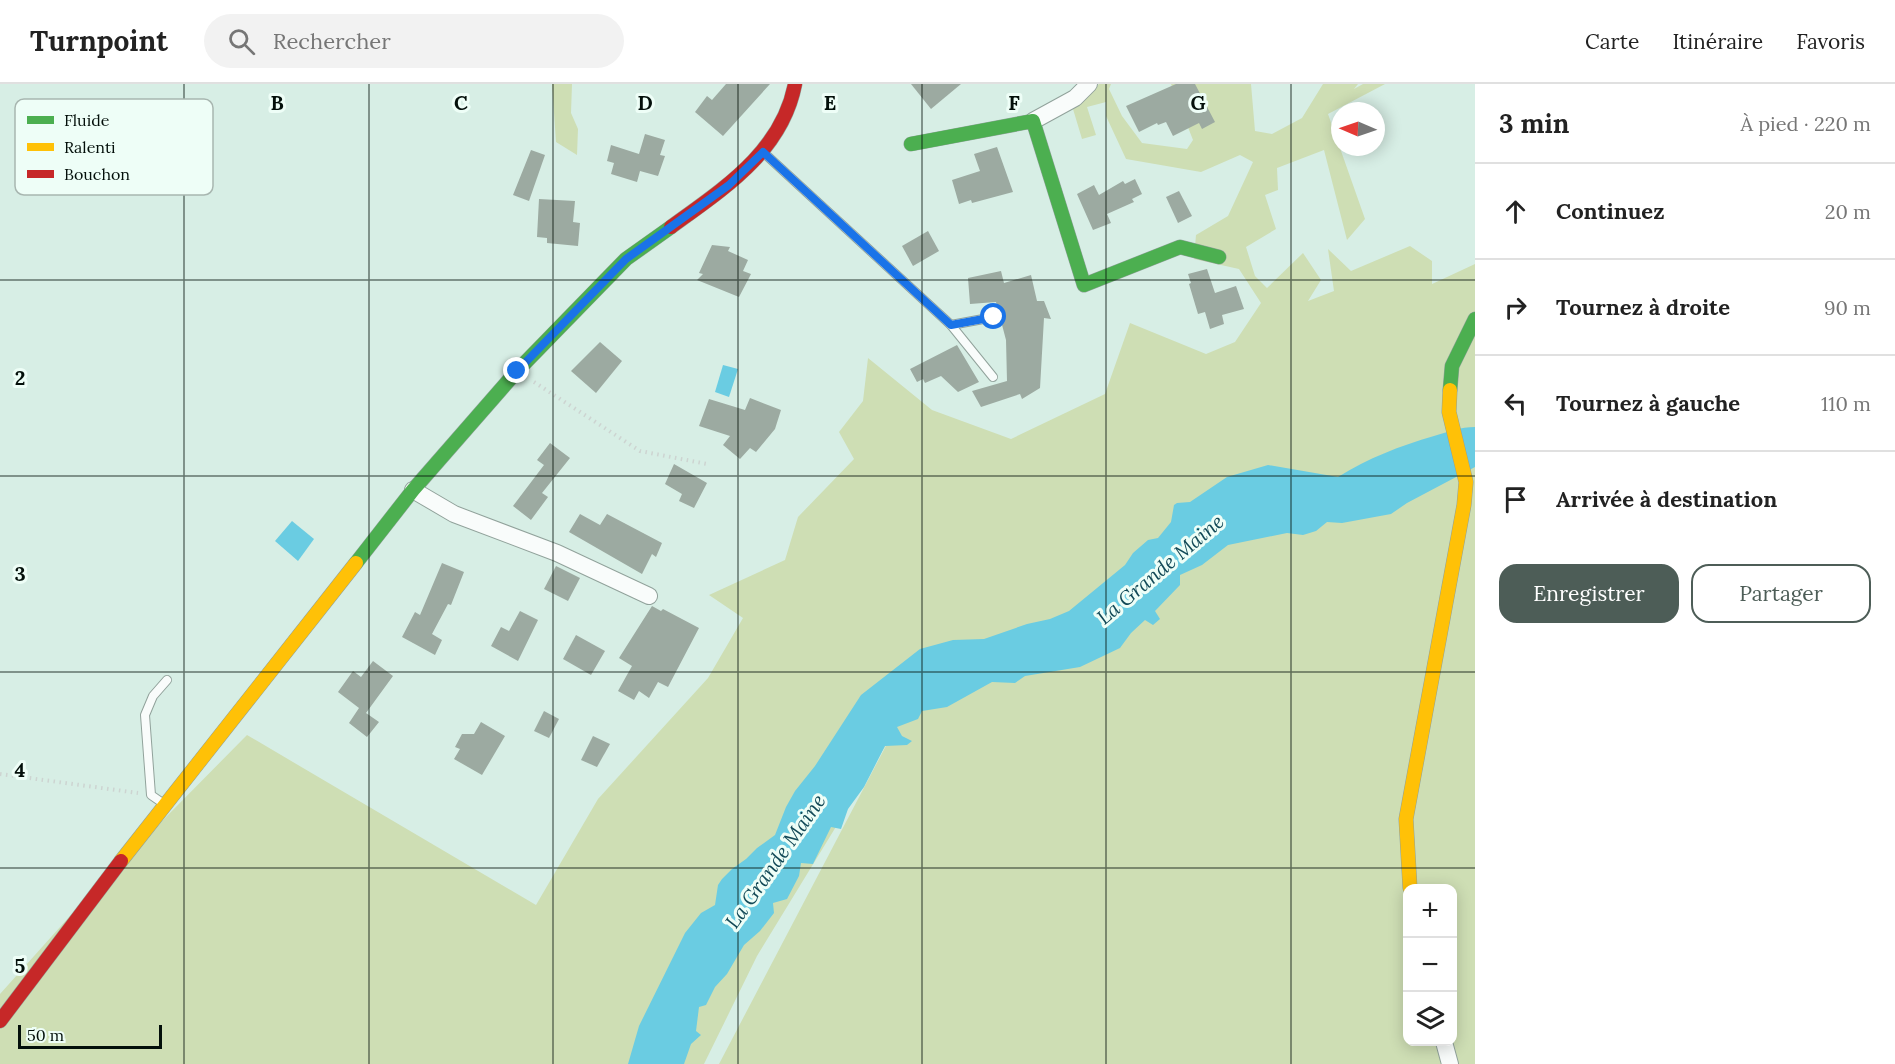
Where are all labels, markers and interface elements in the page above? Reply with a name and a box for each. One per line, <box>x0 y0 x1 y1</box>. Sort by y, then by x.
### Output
search box <box>204 14 624 68</box>
text: Turnpoint <box>30 23 168 59</box>
icon: search <box>225 25 258 58</box>
text: Rechercher <box>273 27 391 55</box>
text: Carte <box>1585 28 1639 55</box>
text: Itinéraire <box>1672 28 1763 55</box>
text: Favoris <box>1796 28 1865 55</box>
text: B <box>270 90 284 115</box>
text: C <box>454 90 468 115</box>
text: D <box>637 90 653 115</box>
text: E <box>824 90 836 115</box>
text: F <box>1008 90 1020 115</box>
text: G <box>1190 90 1206 115</box>
legend <box>15 99 213 195</box>
north arrow <box>1331 102 1385 156</box>
text: 3 min <box>1499 107 1569 140</box>
text: Fluide <box>64 110 110 130</box>
text: À pied · 220 m <box>1740 111 1871 136</box>
text: Ralenti <box>64 137 116 157</box>
text: Bouchon <box>64 164 130 184</box>
icon: ahead <box>1499 195 1532 228</box>
text: Continuez <box>1556 197 1664 225</box>
text: 20 m <box>1825 199 1871 224</box>
icon: right <box>1499 291 1532 324</box>
text: Tournez à droite <box>1556 293 1730 321</box>
text: 90 m <box>1824 295 1871 320</box>
route start <box>980 303 1006 329</box>
route end <box>503 357 529 383</box>
text: 2 <box>15 365 25 390</box>
icon: left <box>1499 387 1532 420</box>
text: Tournez à gauche <box>1556 389 1740 417</box>
text: 110 m <box>1821 391 1871 416</box>
icon: arrive <box>1499 483 1532 516</box>
text: Arrivée à destination <box>1556 485 1777 513</box>
water label: La Grande Maine <box>1091 509 1229 629</box>
text: 3 <box>14 561 26 586</box>
button: Enregistrer <box>1499 564 1679 623</box>
button: Partager <box>1691 564 1871 623</box>
text: 4 <box>15 757 26 782</box>
water label: La Grande Maine <box>719 789 831 933</box>
map controls <box>1403 884 1457 1046</box>
button: + <box>1403 884 1457 938</box>
button: − <box>1403 938 1457 992</box>
text: 5 <box>15 953 26 978</box>
button: layers <box>1403 992 1457 1046</box>
scale bar <box>18 1022 162 1050</box>
text: 50 m <box>27 1025 64 1045</box>

